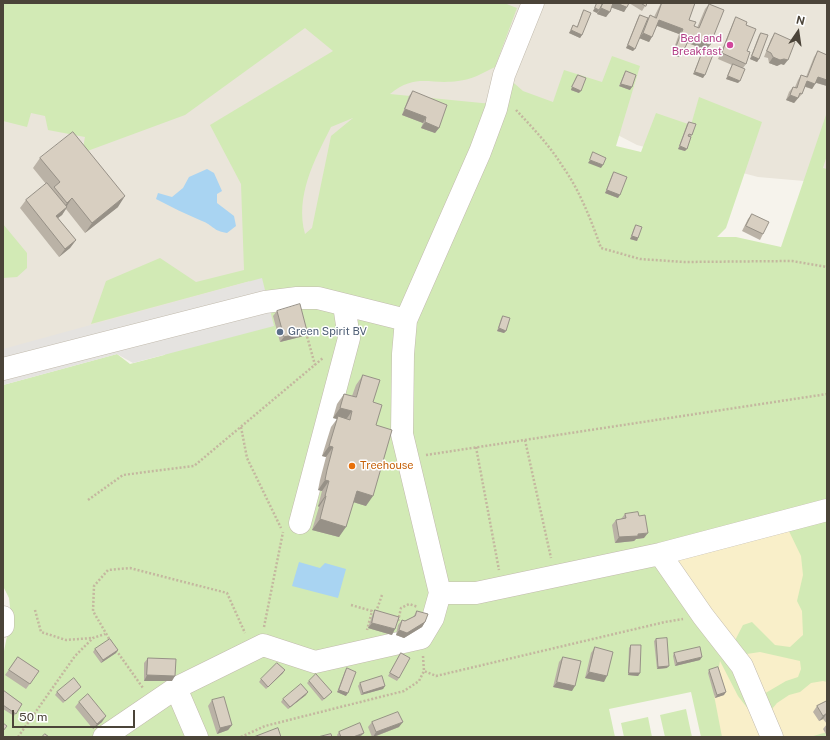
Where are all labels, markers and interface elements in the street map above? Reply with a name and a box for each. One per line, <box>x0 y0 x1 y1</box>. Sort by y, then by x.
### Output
north arrow <box>778 12 818 52</box>
text: N <box>795 13 806 27</box>
place label: Bed and Breakfast <box>672 32 722 58</box>
marker: Bed and Breakfast <box>725 40 735 50</box>
place label: Green Spirit BV <box>288 325 367 339</box>
marker: Green Spirit BV <box>275 327 285 337</box>
place label: Treehouse <box>360 459 414 473</box>
marker: Treehouse <box>347 461 357 471</box>
scale bar <box>14 702 137 728</box>
text: 50 m <box>19 710 47 724</box>

